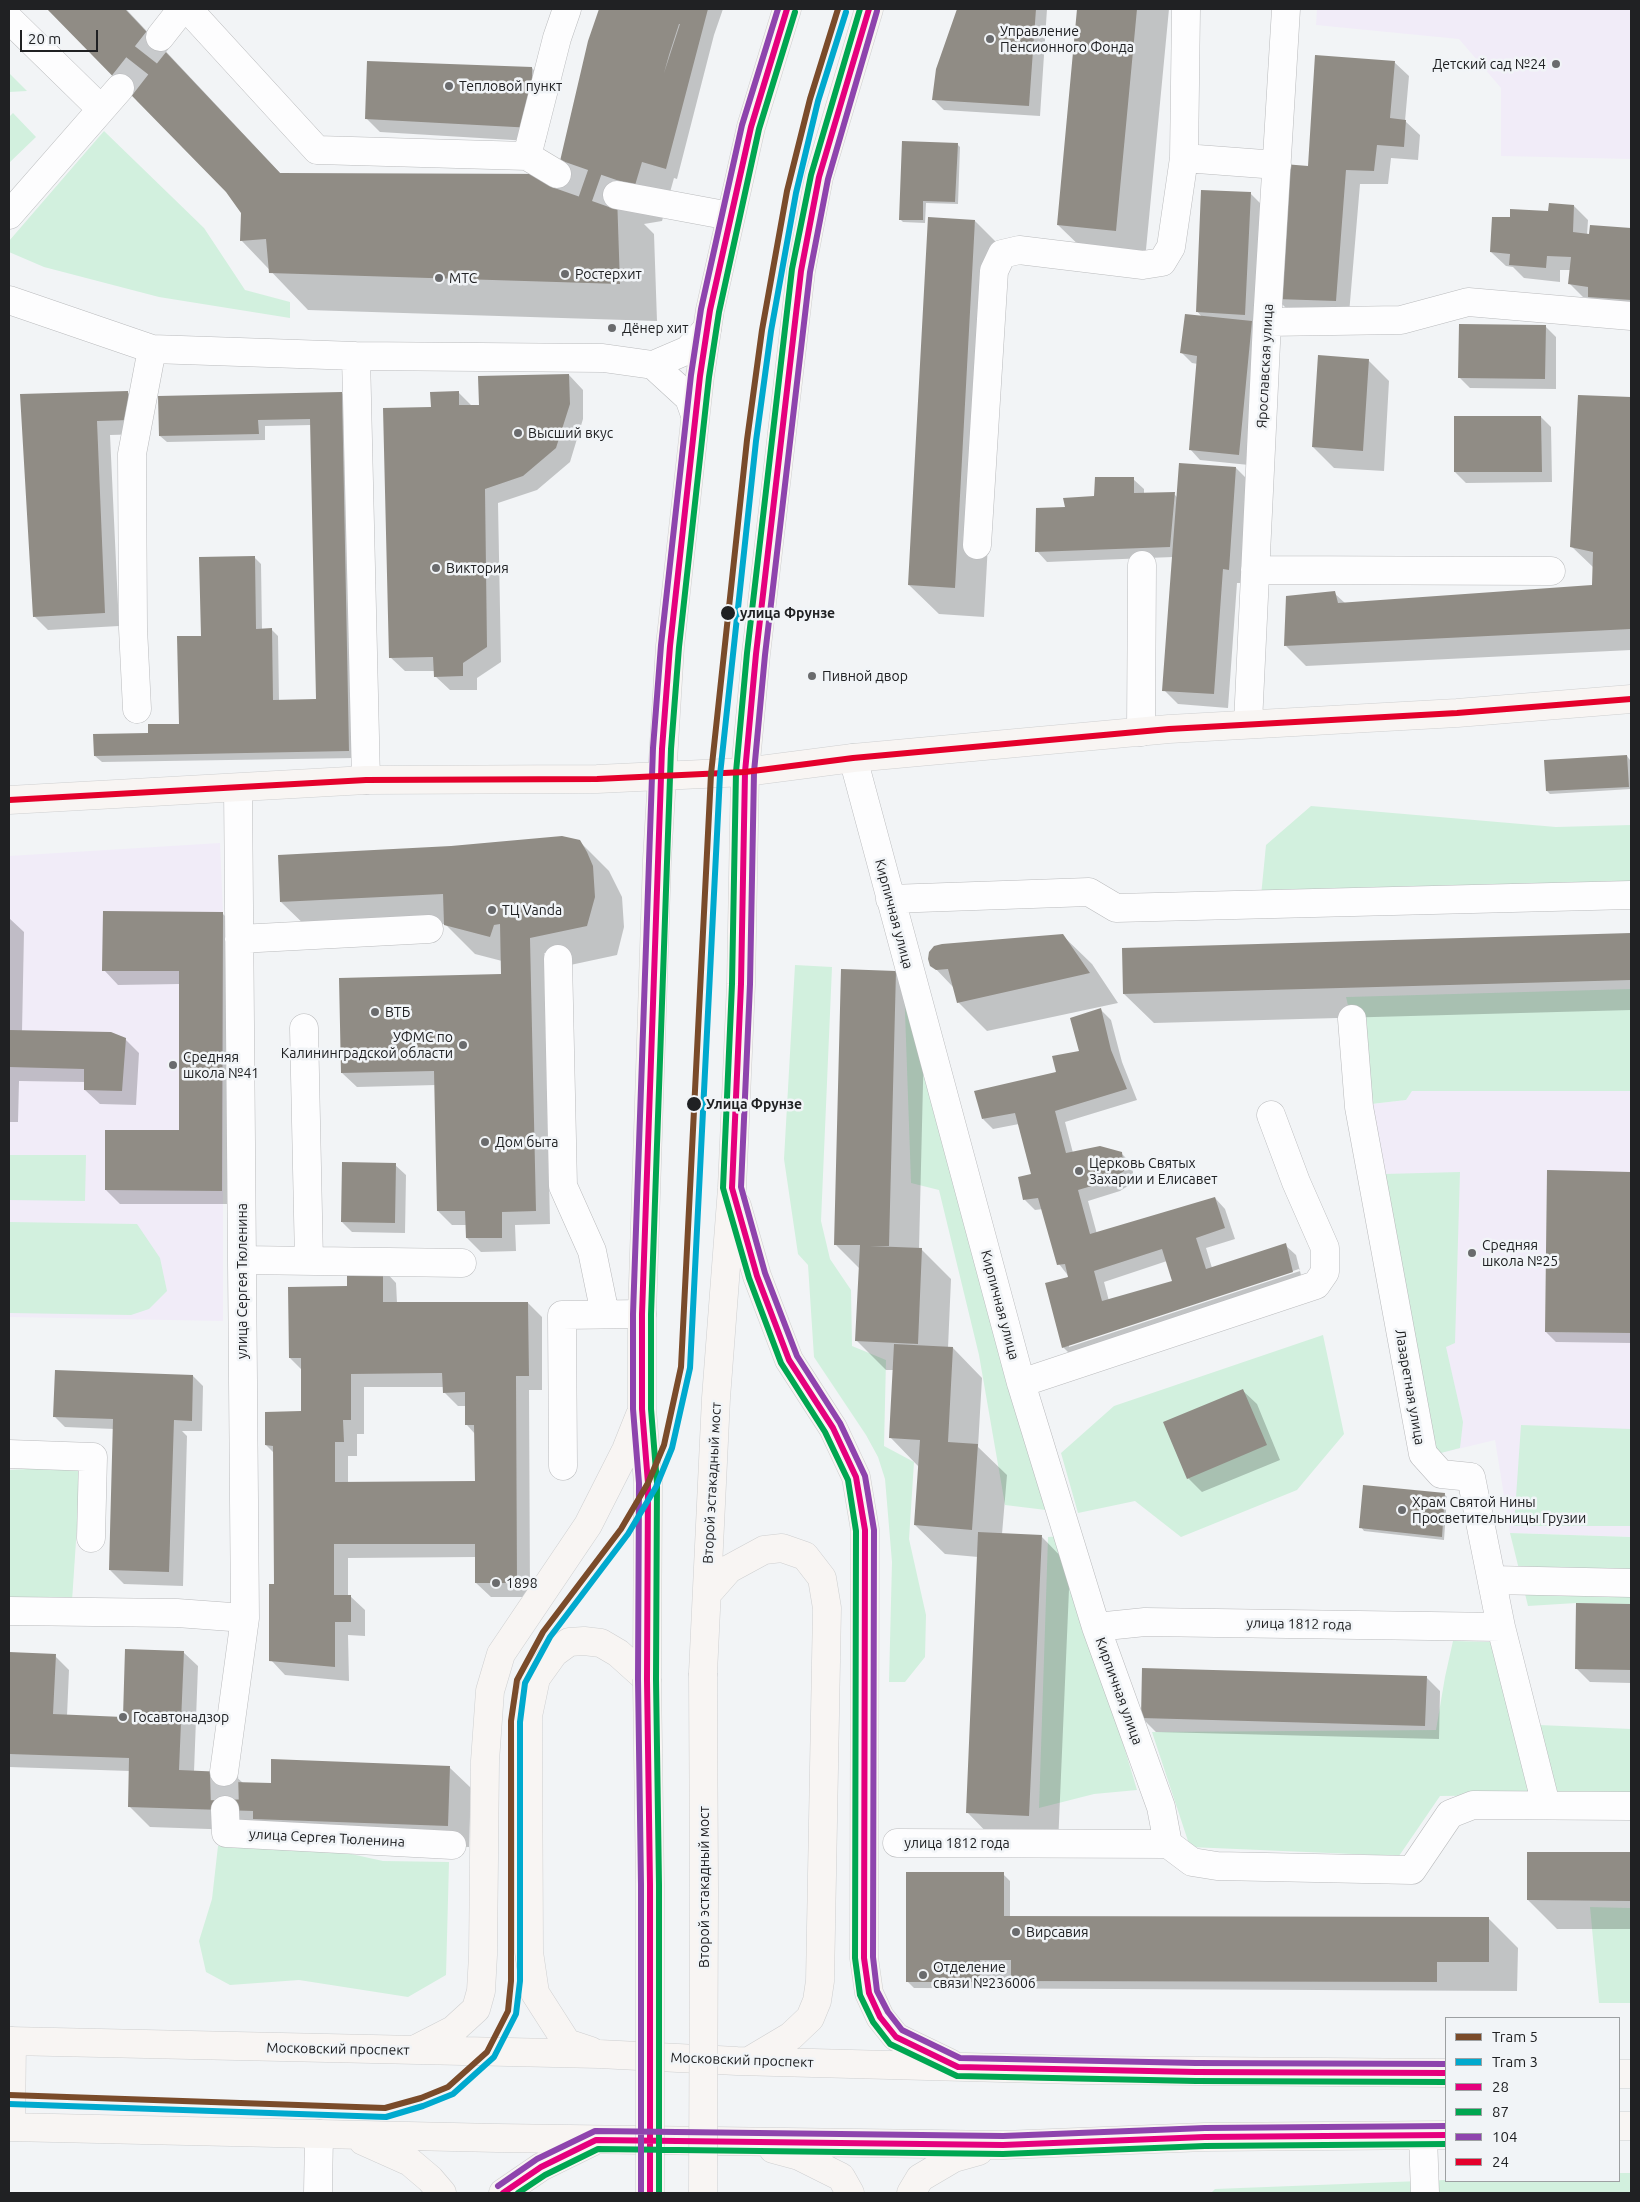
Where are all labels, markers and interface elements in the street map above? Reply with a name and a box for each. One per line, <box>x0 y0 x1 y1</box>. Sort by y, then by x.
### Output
scale bar <box>22 20 100 52</box>
place label: Управление Пенсионного Фонда <box>1000 23 1134 56</box>
text: 20 m <box>28 30 61 47</box>
marker: Управление Пенсионного Фонда <box>984 33 996 45</box>
place label: Детский сад №24 <box>1432 56 1546 72</box>
marker: Детский сад №24 <box>1550 58 1562 70</box>
place label: Тепловой пункт <box>459 78 562 94</box>
marker: Тепловой пункт <box>443 80 455 92</box>
place label: Ростерхит <box>575 266 642 282</box>
marker: Ростерхит <box>559 268 571 280</box>
place label: МТС <box>449 270 477 286</box>
marker: МТС <box>433 272 445 284</box>
street label: Ярославская улица <box>1253 303 1277 429</box>
place label: Дёнер хит <box>622 320 688 336</box>
marker: Дёнер хит <box>606 322 618 334</box>
place label: Высший вкус <box>528 425 613 441</box>
marker: Высший вкус <box>512 427 524 439</box>
place label: Виктория <box>446 560 509 576</box>
marker: Виктория <box>430 562 442 574</box>
marker: улица Фрунзе <box>719 604 737 622</box>
place label: улица Фрунзе <box>740 605 835 621</box>
place label: Пивной двор <box>822 668 908 684</box>
marker: Пивной двор <box>806 670 818 682</box>
street label: Кирпичная улица <box>871 857 917 971</box>
place label: ТЦ Vanda <box>502 902 562 918</box>
marker: ТЦ Vanda <box>486 904 498 916</box>
place label: ВТБ <box>385 1004 410 1020</box>
marker: ВТБ <box>369 1006 381 1018</box>
place label: УФМС по Калининградской области <box>281 1029 453 1062</box>
marker: УФМС по Калининградской области <box>457 1039 469 1051</box>
place label: Средняя школа №41 <box>183 1049 259 1082</box>
marker: Средняя школа №41 <box>167 1059 179 1071</box>
marker: Улица Фрунзе <box>685 1095 703 1113</box>
place label: Улица Фрунзе <box>706 1096 802 1112</box>
place label: Дом быта <box>495 1134 558 1150</box>
marker: Дом быта <box>479 1136 491 1148</box>
place label: Церковь Святых Захарии и Елисавет <box>1089 1155 1217 1188</box>
marker: Церковь Святых Захарии и Елисавет <box>1073 1165 1085 1177</box>
street label: улица Сергея Тюленина <box>234 1203 250 1359</box>
place label: Средняя школа №25 <box>1482 1237 1558 1270</box>
marker: Средняя школа №25 <box>1466 1247 1478 1259</box>
street label: Кирпичная улица <box>977 1248 1023 1362</box>
street label: Лазаретная улица <box>1392 1328 1428 1446</box>
street label: Второй эстакадный мост <box>699 1402 725 1564</box>
place label: Храм Святой Нины Просветительницы Грузии <box>1412 1494 1586 1526</box>
marker: Храм Святой Нины Просветительницы Грузии <box>1396 1504 1408 1516</box>
place label: 1898 <box>506 1575 538 1591</box>
marker: 1898 <box>490 1577 502 1589</box>
street label: улица 1812 года <box>1246 1615 1352 1633</box>
street label: Кирпичная улица <box>1092 1635 1146 1747</box>
place label: Госавтонадзор <box>133 1709 229 1725</box>
marker: Госавтонадзор <box>117 1711 129 1723</box>
street label: Второй эстакадный мост <box>696 1806 712 1968</box>
street label: улица Сергея Тюленина <box>249 1826 405 1850</box>
street label: улица 1812 года <box>904 1835 1010 1851</box>
place label: Вирсавия <box>1026 1924 1089 1940</box>
marker: Вирсавия <box>1010 1926 1022 1938</box>
place label: Отделение связи №236006 <box>933 1959 1036 1991</box>
marker: Отделение связи №236006 <box>917 1969 929 1981</box>
legend <box>1445 2017 1620 2182</box>
text: Tram 5 <box>1492 2028 1538 2045</box>
street label: Московский проспект <box>266 2039 410 2059</box>
street label: Московский проспект <box>670 2049 814 2071</box>
text: Tram 3 <box>1492 2053 1538 2070</box>
text: 28 <box>1492 2078 1509 2095</box>
text: 87 <box>1492 2103 1509 2120</box>
text: 104 <box>1492 2128 1517 2145</box>
text: 24 <box>1492 2153 1509 2170</box>

